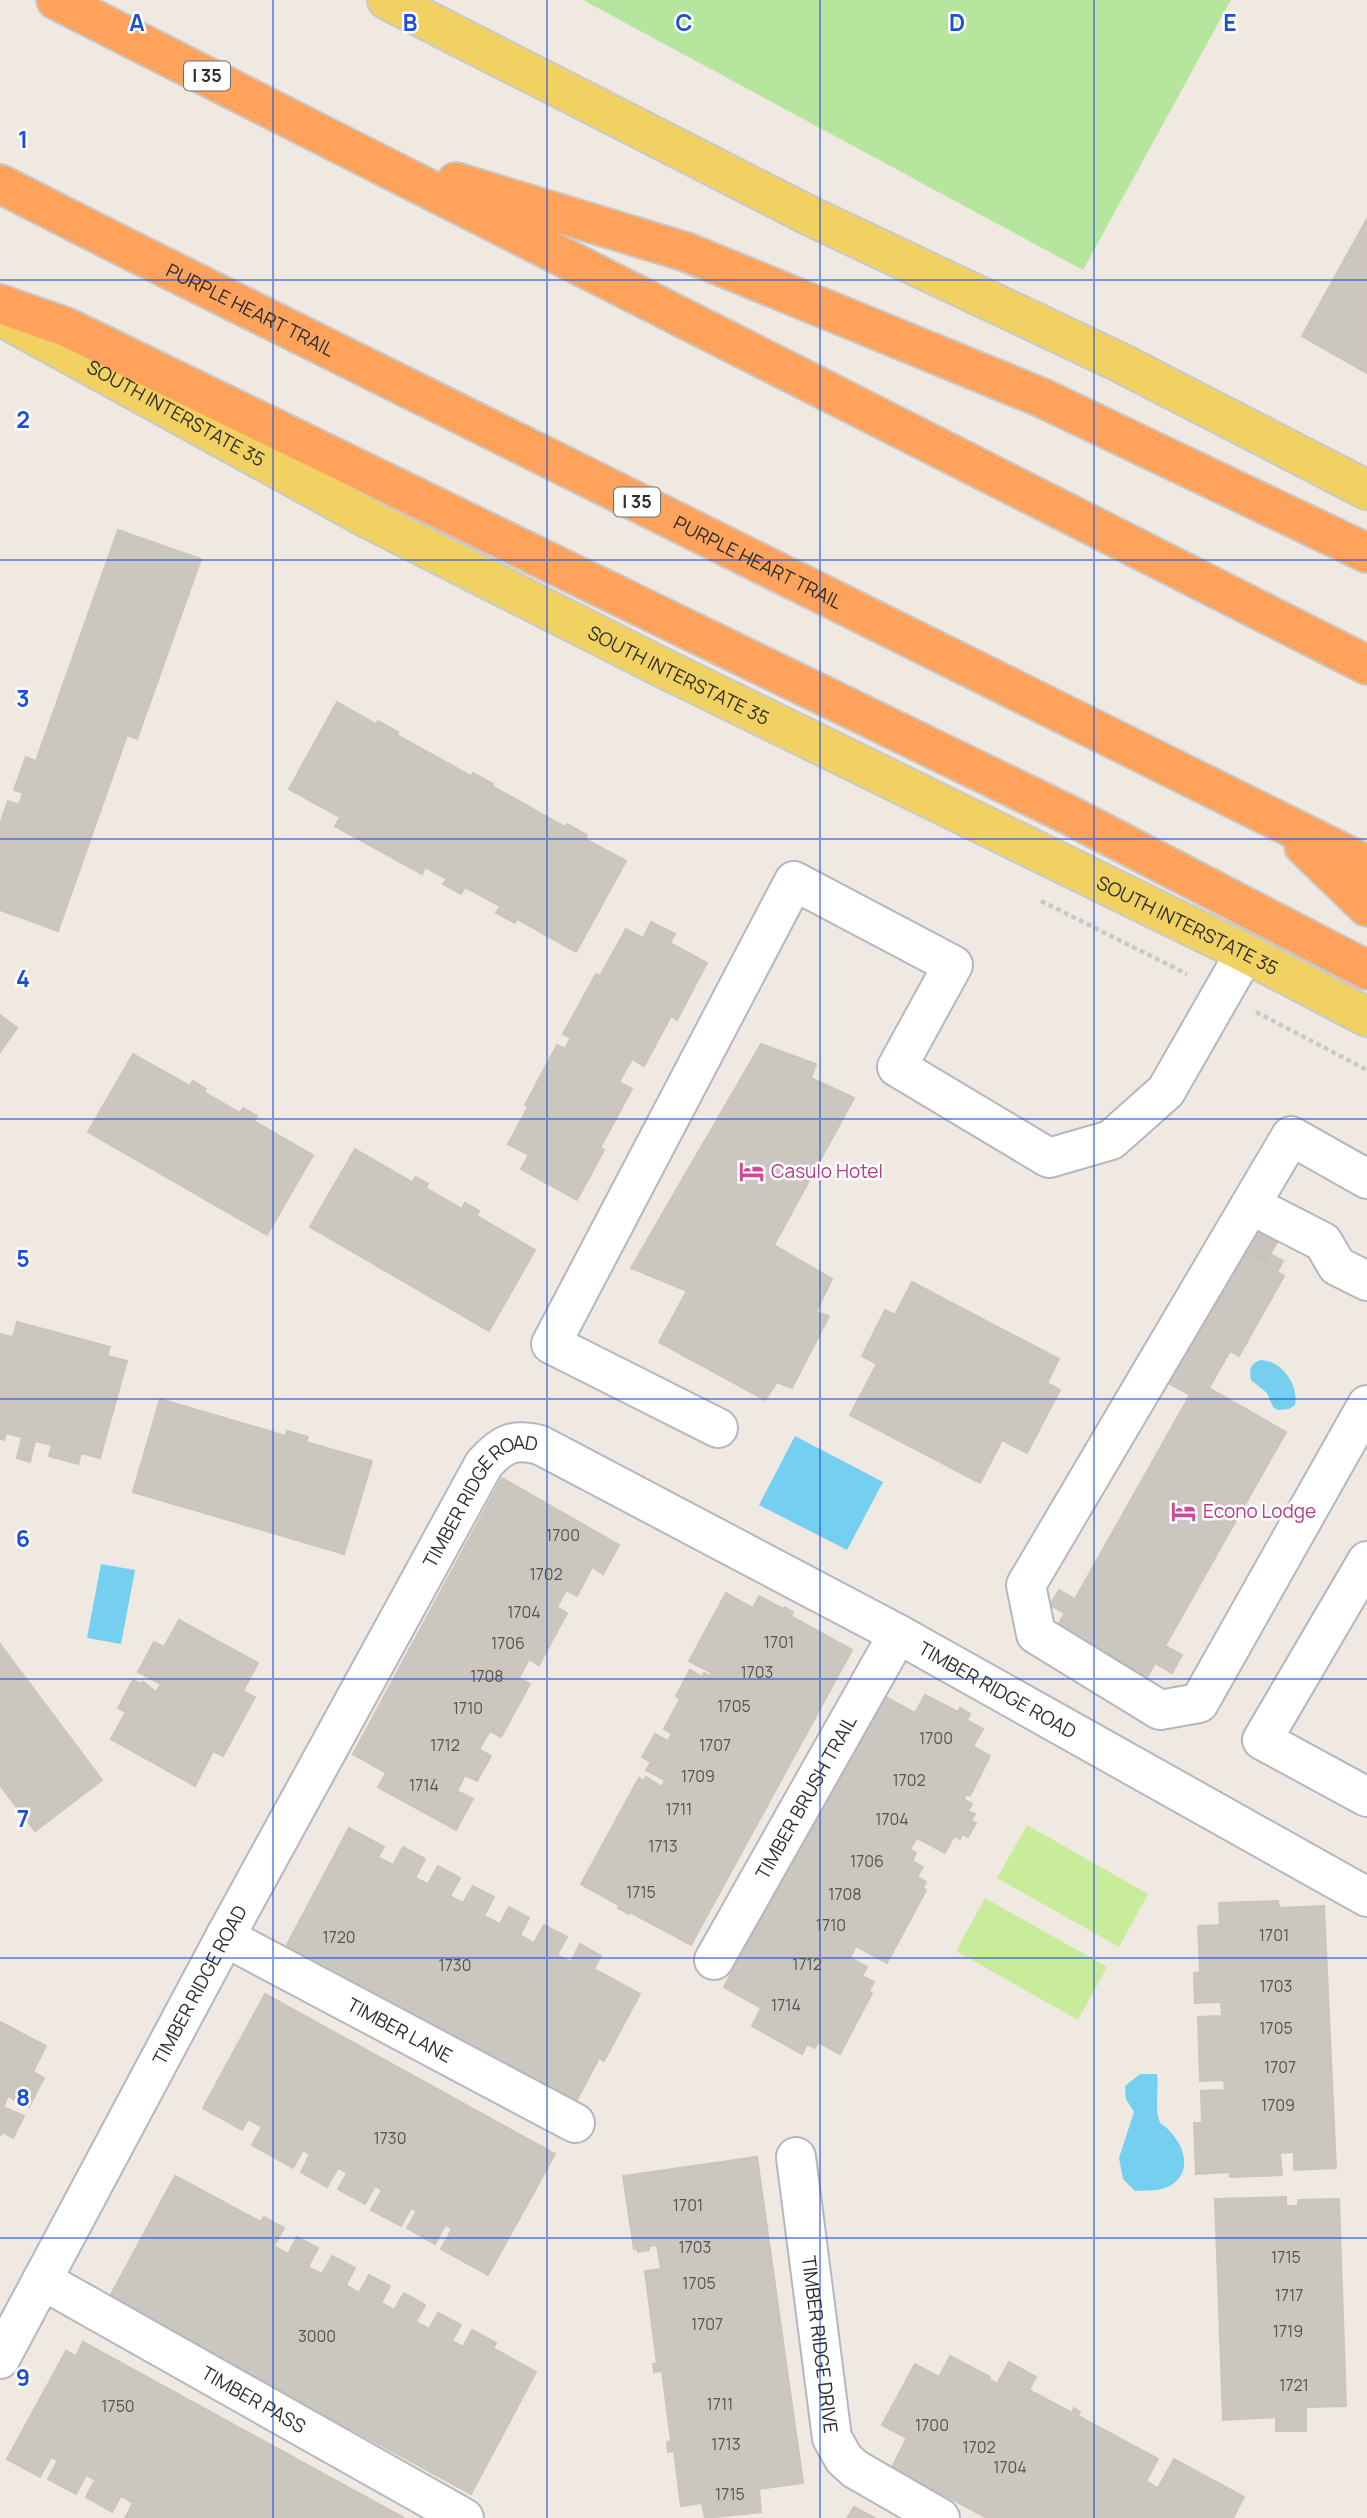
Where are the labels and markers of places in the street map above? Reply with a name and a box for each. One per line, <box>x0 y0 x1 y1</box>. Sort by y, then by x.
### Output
hotel icon: Casulo Hotel <box>737 1157 765 1185</box>
place label: Casulo Hotel <box>771 1158 883 1184</box>
hotel icon: Econo Lodge <box>1169 1497 1197 1525</box>
place label: Econo Lodge <box>1203 1498 1316 1524</box>

